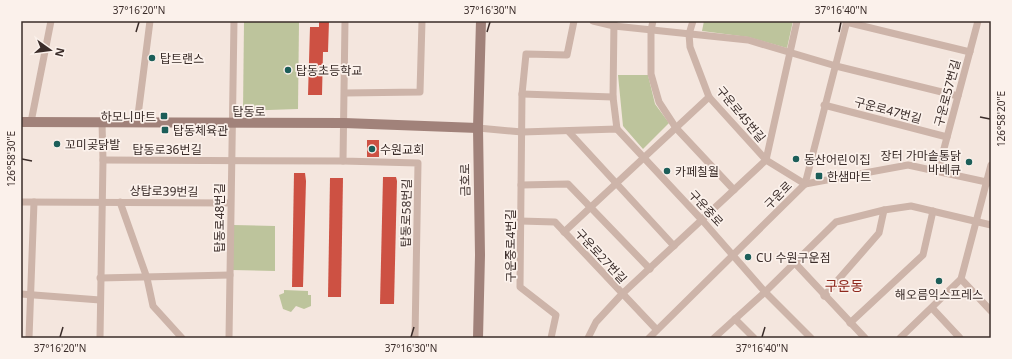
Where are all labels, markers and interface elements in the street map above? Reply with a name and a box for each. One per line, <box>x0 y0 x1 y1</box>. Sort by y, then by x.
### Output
text: 37°16'20"N <box>113 3 165 17</box>
text: 37°16'30"N <box>464 3 516 17</box>
text: 37°16'40"N <box>815 3 867 17</box>
north arrow <box>30 30 70 70</box>
text: N <box>52 46 69 59</box>
place label: 탑트랜스 <box>160 50 204 67</box>
marker: 탑트랜스 <box>147 53 157 63</box>
street label: 구운로57번길 <box>930 58 964 128</box>
place label: 탑동초등학교 <box>296 62 362 79</box>
marker: 탑동초등학교 <box>283 65 293 75</box>
street label: 구운로45번길 <box>712 82 770 146</box>
text: 126°58'20"E <box>994 91 1008 147</box>
street label: 구운로47번길 <box>853 93 923 127</box>
street label: 탑동로 <box>232 103 266 120</box>
place label: 하모니마트 <box>101 108 156 125</box>
marker: 하모니마트 <box>159 111 169 121</box>
place label: 탑동체육관 <box>173 122 228 139</box>
marker: 탑동체육관 <box>160 125 170 135</box>
text: 126°58'30"E <box>4 131 18 187</box>
place label: 꼬미곶닭발 <box>65 136 120 153</box>
marker: 꼬미곶닭발 <box>52 139 62 149</box>
street label: 탑동로36번길 <box>133 141 201 158</box>
place label: 수원교회 <box>380 141 424 158</box>
marker: 수원교회 <box>367 144 377 154</box>
place label: 장터 가마솥통닭 바베큐 <box>881 147 961 178</box>
place label: 동산어린이집 <box>804 151 870 168</box>
marker: 동산어린이집 <box>791 154 801 164</box>
marker: 장터 가마솥통닭 바베큐 <box>964 157 974 167</box>
street label: 금호로 <box>456 163 474 197</box>
place label: 카페칠월 <box>675 163 719 180</box>
marker: 카페칠월 <box>662 166 672 176</box>
place label: 한샘마트 <box>827 168 871 185</box>
marker: 한샘마트 <box>814 171 824 181</box>
street label: 구운로 <box>760 177 796 213</box>
street label: 탑동로58번길 <box>397 178 415 248</box>
street label: 상탑로39번길 <box>129 182 199 200</box>
street label: 탑동로48번길 <box>211 184 228 252</box>
street label: 구운중로 <box>685 186 727 230</box>
street label: 구운중로4번길 <box>502 209 519 283</box>
street label: 구운로27번길 <box>571 225 631 287</box>
place label: CU 수원구운점 <box>756 249 831 266</box>
marker: CU 수원구운점 <box>743 252 753 262</box>
district label: 구운동 <box>825 276 863 295</box>
marker: 해오름익스프레스 <box>934 276 944 286</box>
place label: 해오름익스프레스 <box>895 286 983 303</box>
text: 37°16'20"N <box>34 341 86 355</box>
text: 37°16'30"N <box>385 341 437 355</box>
text: 37°16'40"N <box>736 341 788 355</box>

